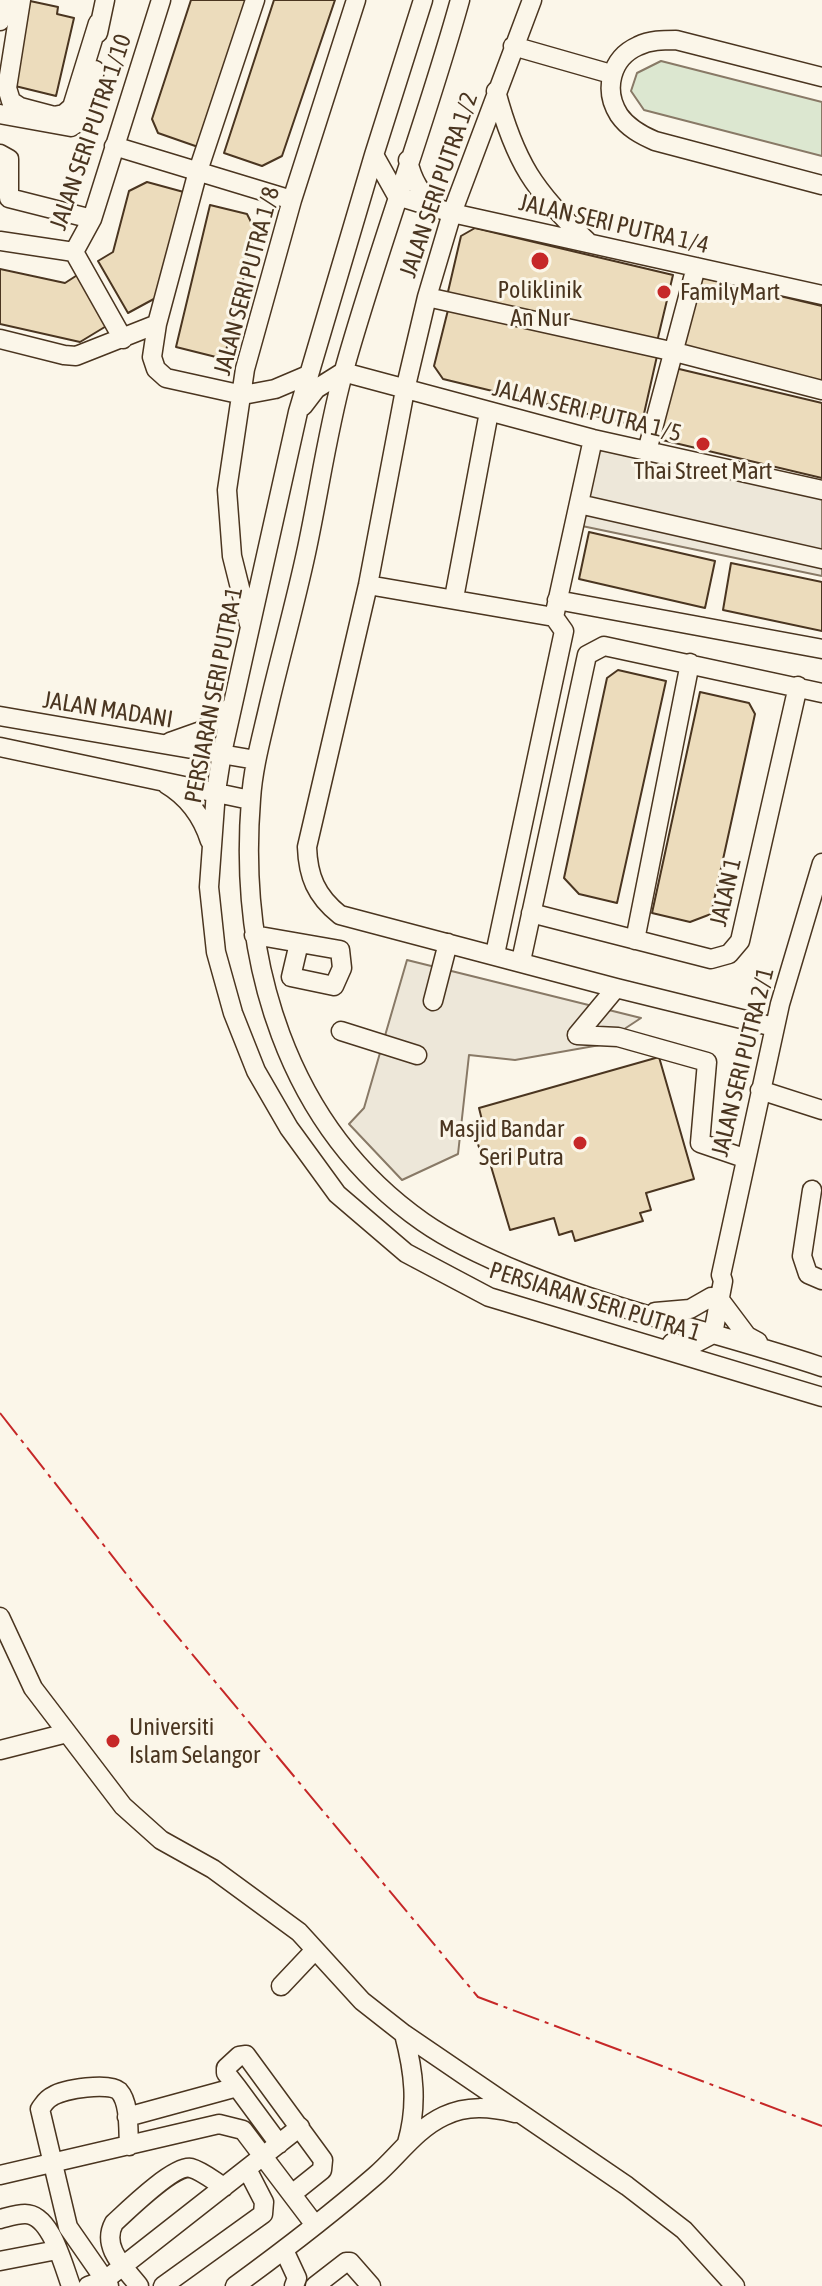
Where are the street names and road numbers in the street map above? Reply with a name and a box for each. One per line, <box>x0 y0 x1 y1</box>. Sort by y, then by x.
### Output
street label: JALAN SERI PUTRA 1/10 <box>44 30 138 234</box>
street label: JALAN SERI PUTRA 1/2 <box>394 89 484 281</box>
street label: JALAN SERI PUTRA 1/8 <box>208 184 286 378</box>
street label: JALAN SERI PUTRA 1/4 <box>516 188 712 260</box>
street label: JALAN SERI PUTRA 1/5 <box>489 374 685 448</box>
street label: PERSIARAN SERI PUTRA 1 <box>179 584 249 806</box>
street label: JALAN MADANI <box>41 686 175 734</box>
street label: JALAN 1 <box>704 855 748 929</box>
street label: JALAN SERI PUTRA 2/1 <box>706 964 780 1160</box>
street label: PERSIARAN SERI PUTRA 1 <box>486 1256 704 1348</box>

